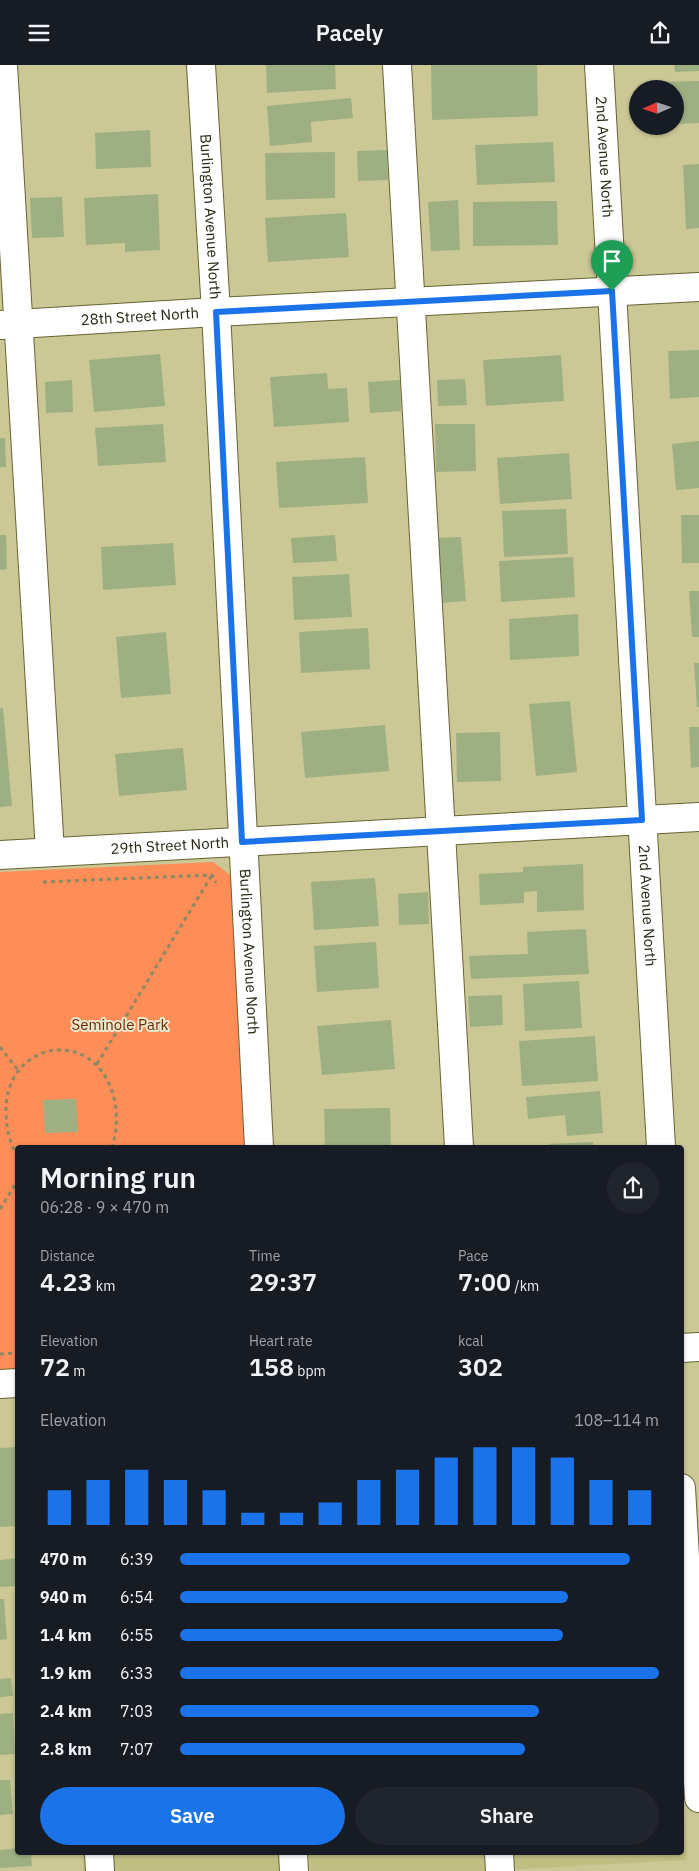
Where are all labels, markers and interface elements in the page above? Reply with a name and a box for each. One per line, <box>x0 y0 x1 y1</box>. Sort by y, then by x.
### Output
text: Pacely <box>316 18 383 47</box>
icon: menu <box>25 19 53 47</box>
icon: share <box>646 19 674 47</box>
north arrow <box>629 80 684 135</box>
map controls <box>629 80 684 135</box>
street label: 2nd Avenue North <box>592 95 618 218</box>
street label: Burlington Avenue North <box>196 133 225 300</box>
pin <box>591 240 633 291</box>
icon: arrive <box>598 247 626 275</box>
street label: 28th Street North <box>80 303 199 329</box>
street label: 29th Street North <box>110 833 229 858</box>
street label: 2nd Avenue North <box>635 844 661 967</box>
street label: Burlington Avenue North <box>236 868 263 1035</box>
park label: Seminole Park <box>72 1015 169 1034</box>
text: Morning run <box>40 1159 196 1196</box>
button: share <box>607 1162 659 1214</box>
text: 06:28 · 9 × 470 m <box>40 1197 169 1217</box>
text: Distance <box>40 1247 95 1265</box>
text: Time <box>249 1247 280 1265</box>
text: Pace <box>458 1247 488 1265</box>
text: 4.23 <box>40 1265 92 1298</box>
text: 29:37 <box>249 1265 317 1298</box>
text: 7:00 <box>458 1265 511 1298</box>
text: km <box>92 1277 115 1295</box>
text: /km <box>511 1277 539 1295</box>
text: Elevation <box>40 1332 98 1350</box>
text: Heart rate <box>249 1332 313 1350</box>
text: kcal <box>458 1332 483 1350</box>
text: 72 <box>40 1350 70 1383</box>
text: 158 <box>249 1350 294 1383</box>
text: 302 <box>458 1350 503 1383</box>
text: m <box>70 1362 86 1380</box>
text: bpm <box>294 1362 326 1380</box>
text: Elevation <box>40 1410 106 1430</box>
text: 108–114 m <box>574 1410 659 1430</box>
text: 470 m <box>40 1549 87 1569</box>
text: 6:39 <box>120 1549 153 1569</box>
text: 940 m <box>40 1587 87 1607</box>
text: 6:54 <box>120 1587 153 1607</box>
text: 1.4 km <box>40 1625 91 1645</box>
text: 6:55 <box>120 1625 153 1645</box>
text: 1.9 km <box>40 1663 91 1683</box>
text: 6:33 <box>120 1663 153 1683</box>
text: 2.4 km <box>40 1701 91 1721</box>
text: 7:03 <box>120 1701 153 1721</box>
text: 2.8 km <box>40 1739 91 1759</box>
text: 7:07 <box>120 1739 153 1759</box>
button: Save <box>40 1787 345 1845</box>
button: Share <box>355 1787 659 1845</box>

